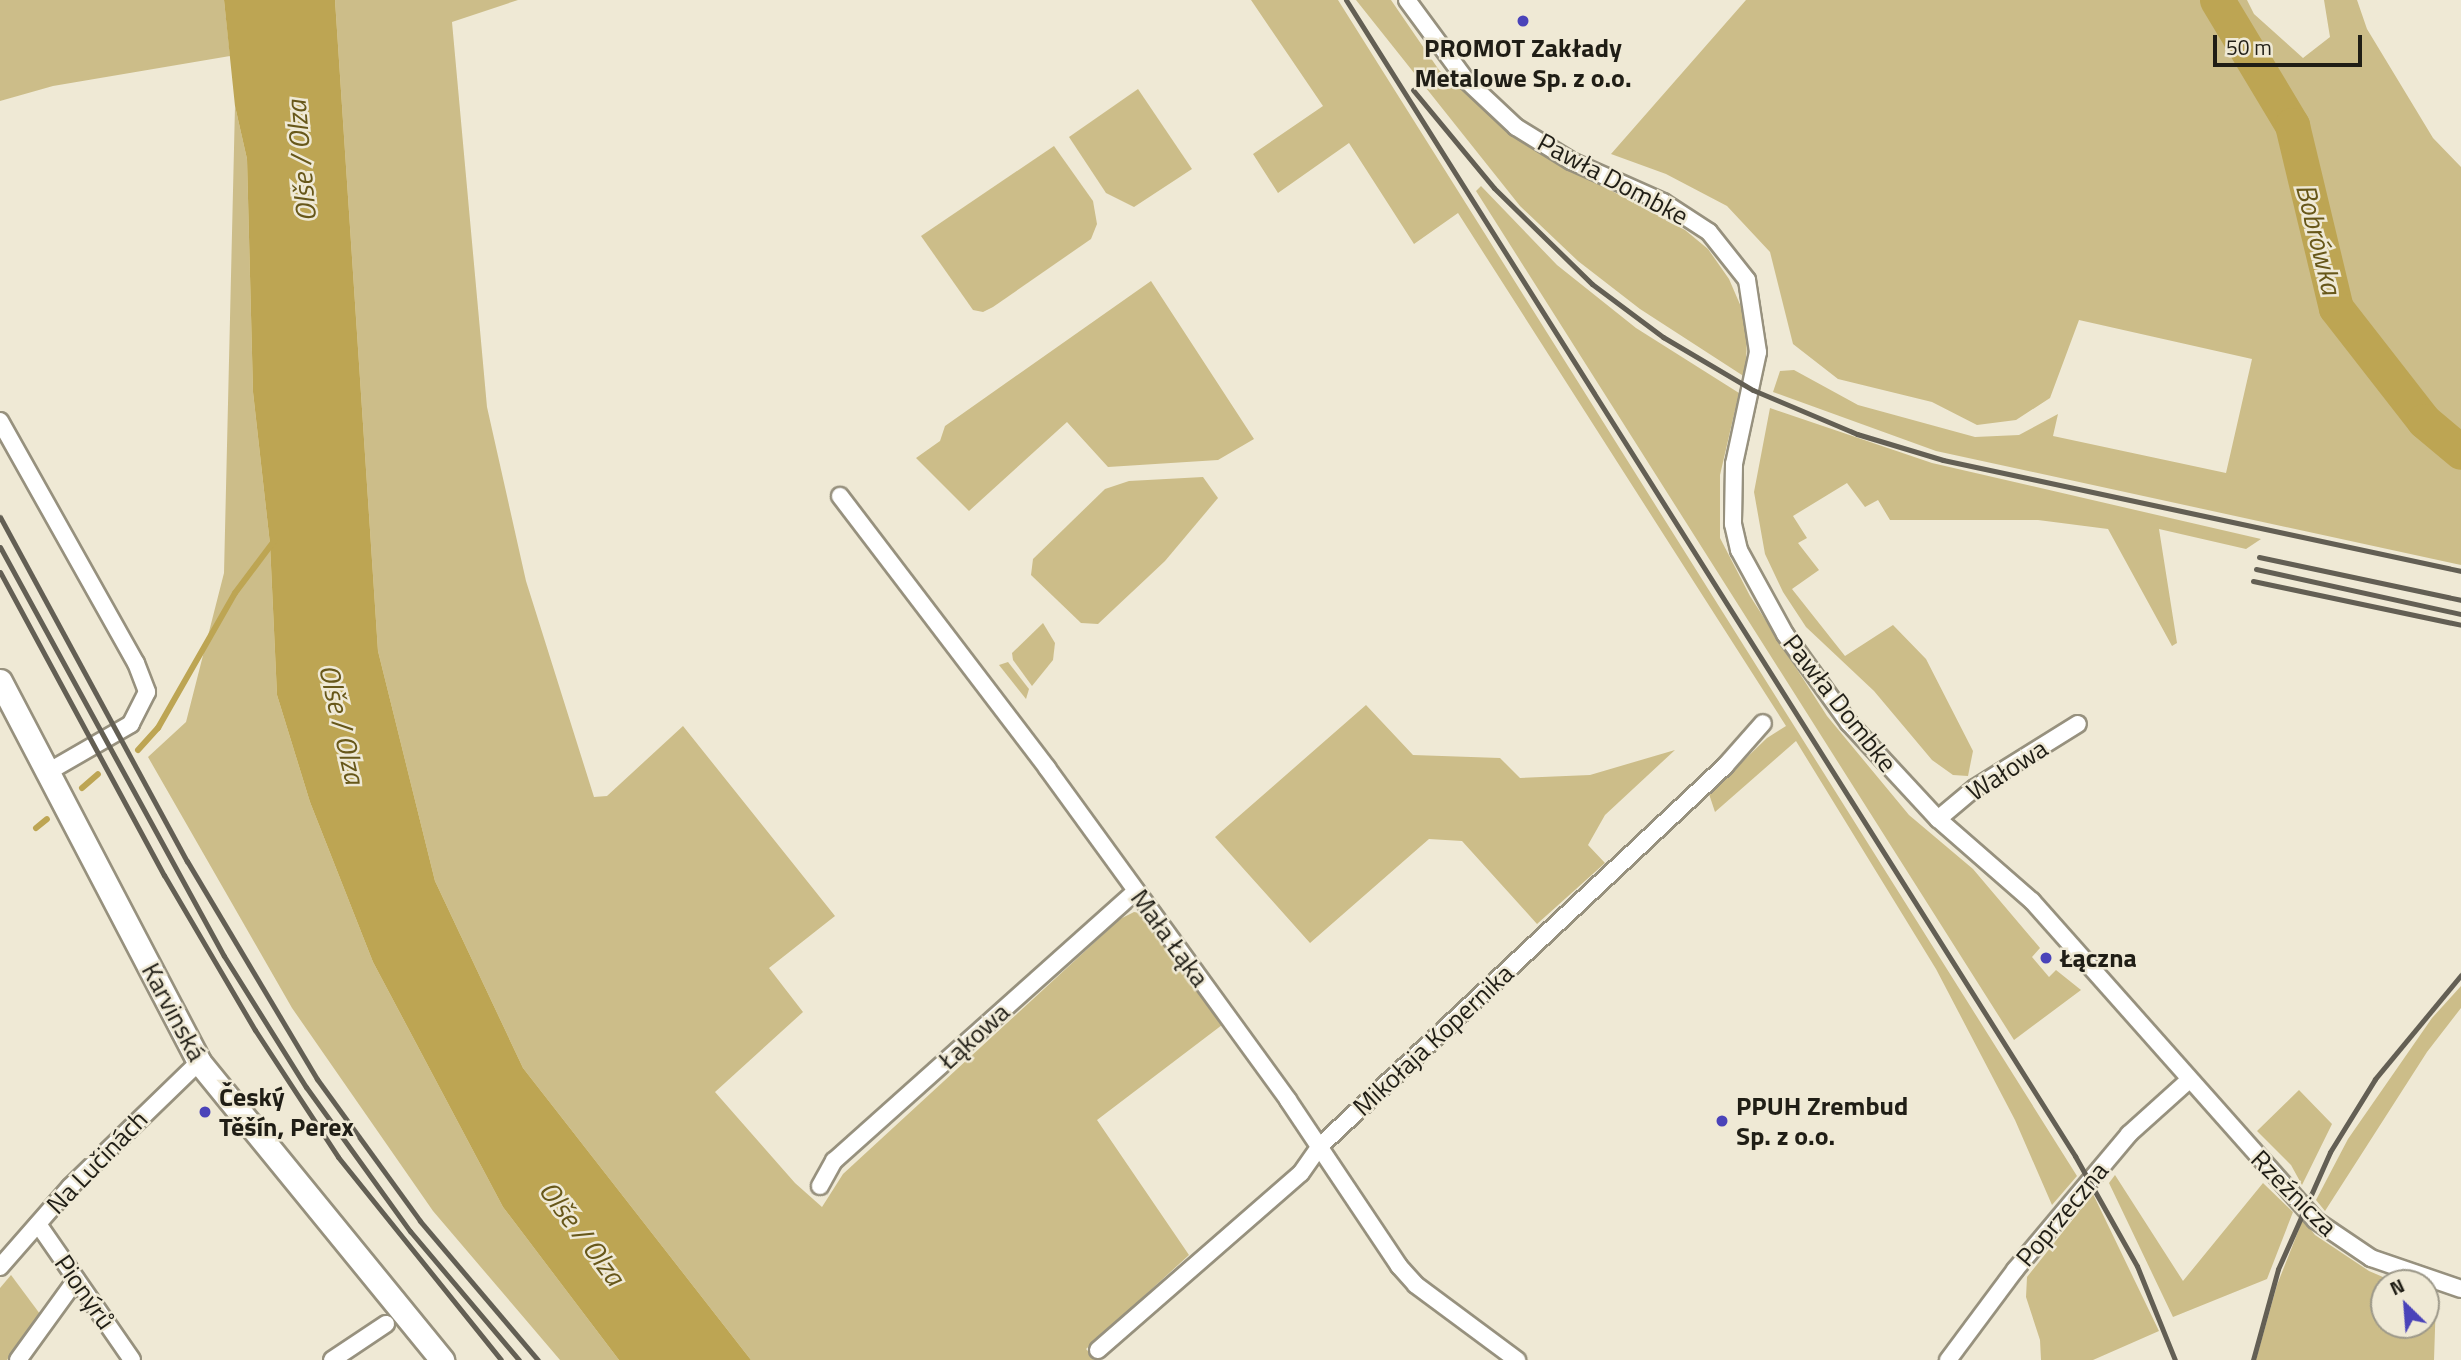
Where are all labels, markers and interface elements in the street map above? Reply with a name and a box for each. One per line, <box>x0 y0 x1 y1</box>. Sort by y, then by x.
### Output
marker: PROMOT Zakłady Metalowe Sp. z o.o. <box>1515 13 1531 29</box>
scale bar <box>2216 21 2365 65</box>
text: 50 m <box>2226 31 2272 63</box>
place label: PROMOT Zakłady Metalowe Sp. z o.o. <box>1414 32 1632 94</box>
water label: Olše / Olza <box>279 99 323 223</box>
street label: Pawła Dombke <box>1532 126 1694 232</box>
water label: Bobrówka <box>2289 180 2349 298</box>
street label: Pawła Dombke <box>1777 628 1903 778</box>
water label: Olše / Olza <box>312 661 372 787</box>
street label: Wałowa <box>1961 732 2053 808</box>
street label: Mała Łąka <box>1124 883 1216 993</box>
place label: Łączna <box>2060 942 2137 974</box>
marker: Łączna <box>2038 950 2054 966</box>
street label: Karvinská <box>135 958 213 1066</box>
street label: Mikołaja Kopernika <box>1346 958 1520 1122</box>
street label: Łąkowa <box>932 996 1016 1076</box>
place label: Český Těšín, Perex <box>219 1081 354 1142</box>
place label: PPUH Zrembud Sp. z o.o. <box>1736 1090 1908 1152</box>
street label: Na Lučinách <box>40 1104 154 1220</box>
marker: Český Těšín, Perex <box>197 1104 213 1120</box>
marker: PPUH Zrembud Sp. z o.o. <box>1714 1113 1730 1129</box>
street label: Rzeźnicza <box>2245 1144 2343 1242</box>
street label: Poprzeczna <box>2009 1155 2115 1273</box>
water label: Olše / Olza <box>532 1174 632 1292</box>
street label: Pionýrů <box>48 1249 122 1335</box>
north arrow <box>2370 1269 2440 1339</box>
text: N <box>2385 1270 2409 1302</box>

